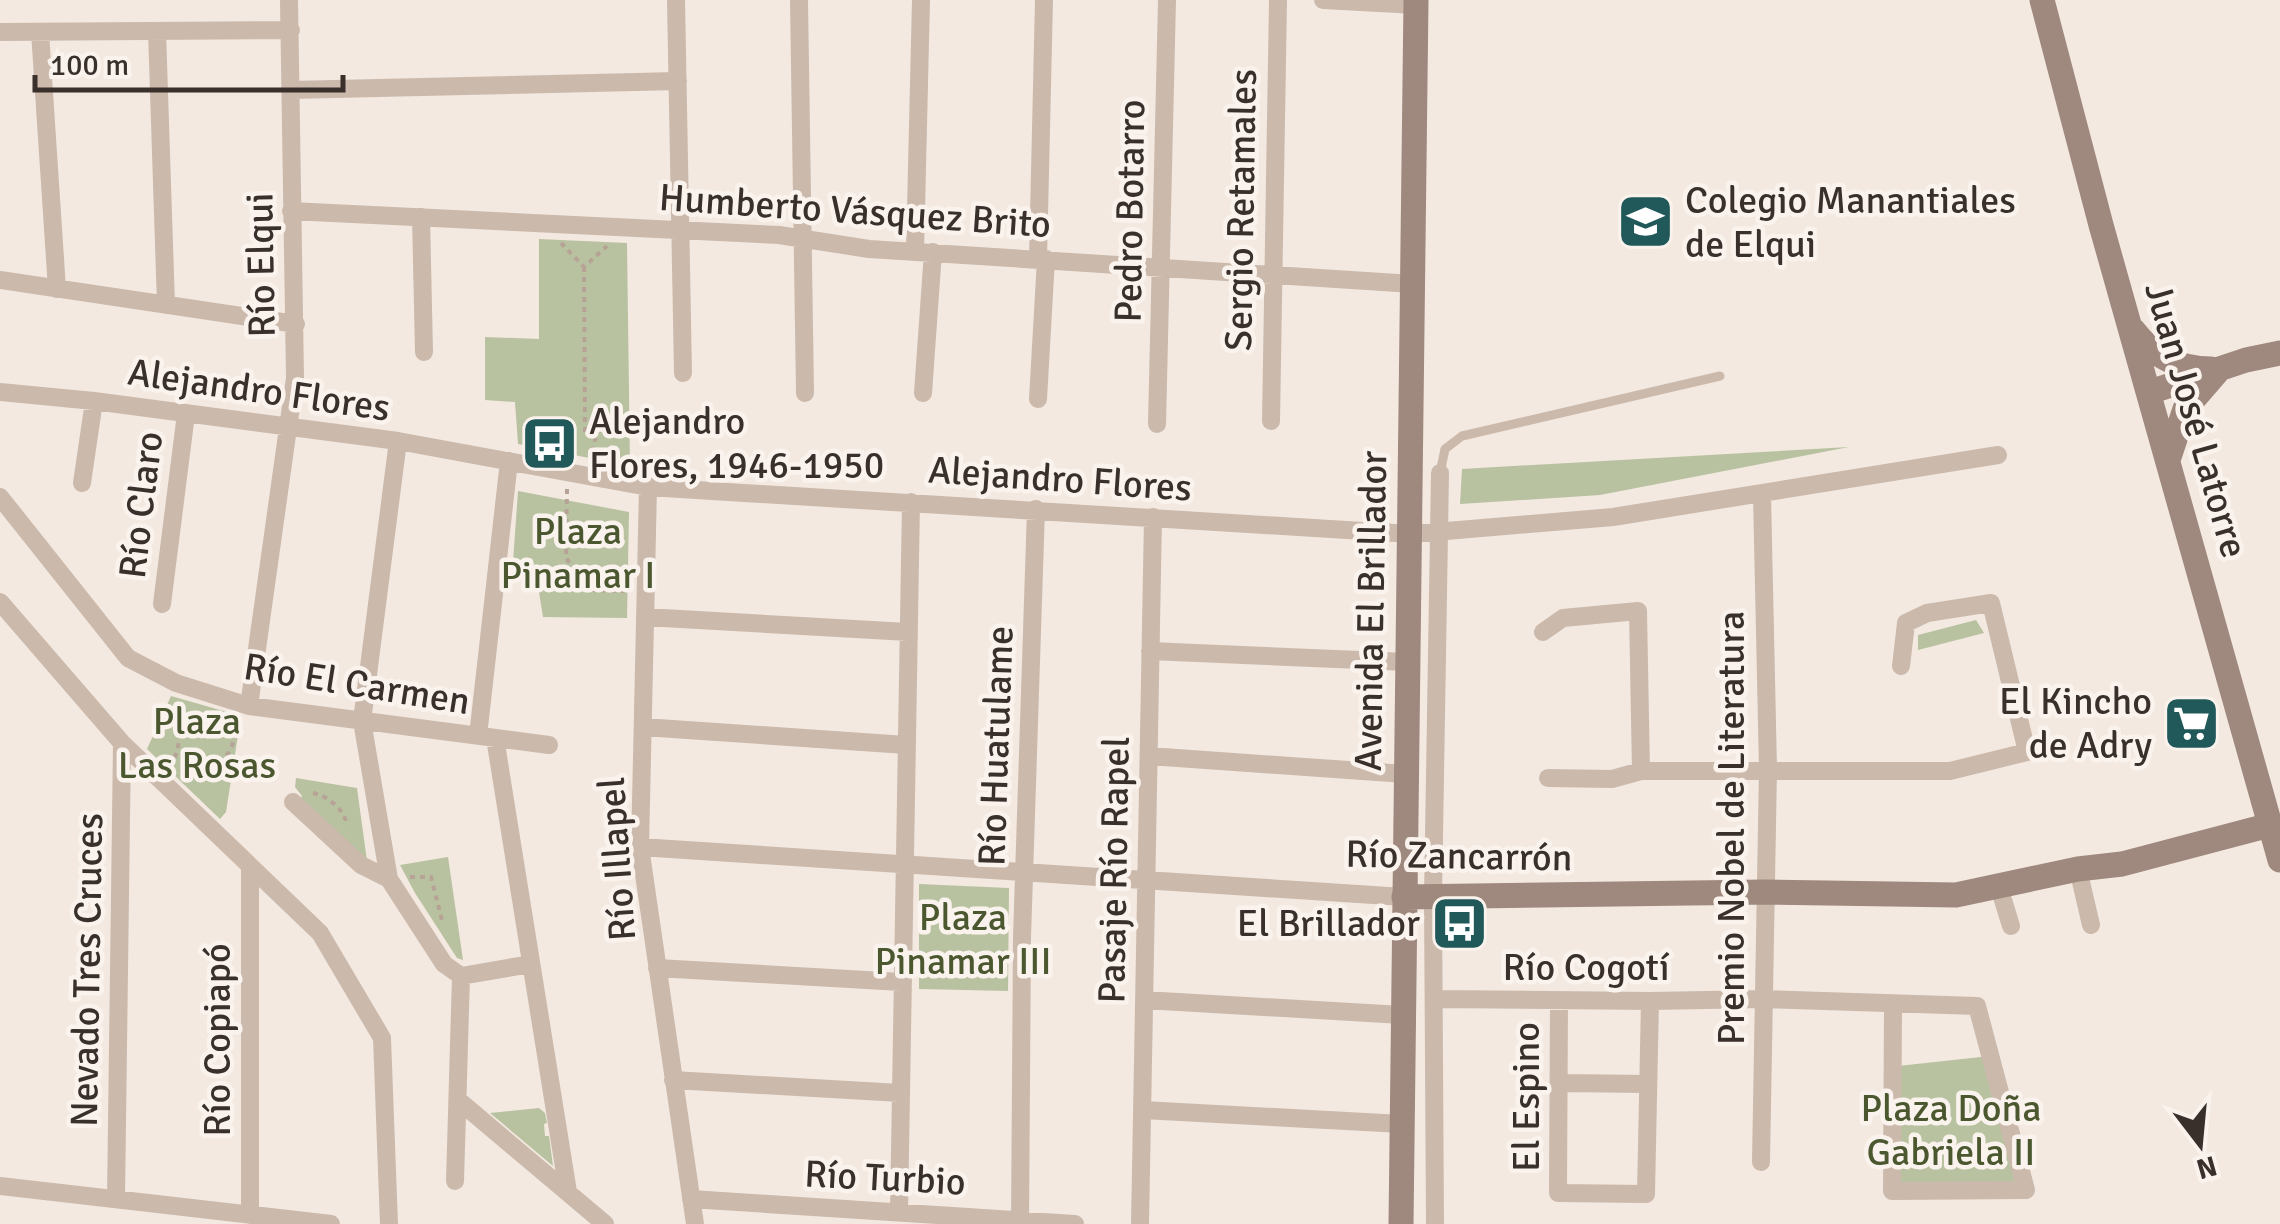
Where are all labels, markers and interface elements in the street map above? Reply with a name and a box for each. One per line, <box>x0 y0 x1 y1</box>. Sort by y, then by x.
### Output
scale bar <box>35 30 342 92</box>
text: 100 m <box>50 47 129 84</box>
street label: Sergio Retamales <box>1215 69 1267 351</box>
street label: Pedro Botarro <box>1105 99 1155 323</box>
street label: Humberto Vásquez Brito <box>657 174 1053 248</box>
place label: Colegio Manantiales de Elqui <box>1685 177 2016 268</box>
street label: Río Elqui <box>236 192 286 338</box>
school or university icon: Colegio Manantiales de Elqui <box>1616 192 1676 252</box>
street label: Juan José Latorre <box>2134 277 2258 563</box>
street label: Alejandro Flores <box>125 348 393 432</box>
place label: Alejandro Flores, 1946-1950 <box>589 398 884 489</box>
bus stop icon: Alejandro Flores, 1946-1950 <box>520 413 580 473</box>
street label: Río Claro <box>109 429 173 581</box>
street label: Alejandro Flores <box>927 446 1193 512</box>
street label: Avenida El Brillador <box>1345 450 1397 772</box>
park label: Plaza Pinamar I <box>501 508 655 599</box>
street label: Premio Nobel de Literatura <box>1708 611 1755 1045</box>
street label: Río Huatulame <box>968 625 1024 867</box>
street label: Río El Carmen <box>241 643 473 725</box>
place label: El Kincho de Adry <box>1999 678 2152 769</box>
supermarket icon: El Kincho de Adry <box>2161 693 2221 753</box>
park label: Plaza Las Rosas <box>118 698 276 789</box>
street label: Pasaje Río Rapel <box>1088 736 1140 1004</box>
street label: Río Illapel <box>588 776 646 942</box>
street label: Nevado Tres Cruces <box>61 813 113 1127</box>
street label: Río Zancarrón <box>1345 831 1573 881</box>
bus stop icon: El Brillador <box>1429 893 1489 953</box>
park label: Plaza Pinamar III <box>874 894 1052 985</box>
place label: El Brillador <box>1237 900 1420 947</box>
street label: Río Copiapó <box>194 943 241 1137</box>
street label: Río Cogotí <box>1502 944 1670 991</box>
street label: El Espino <box>1503 1022 1550 1172</box>
park label: Plaza Doña Gabriela II <box>1860 1085 2042 1176</box>
north arrow <box>2150 1094 2250 1194</box>
text: N <box>2193 1148 2221 1186</box>
street label: Río Turbio <box>803 1150 967 1206</box>

